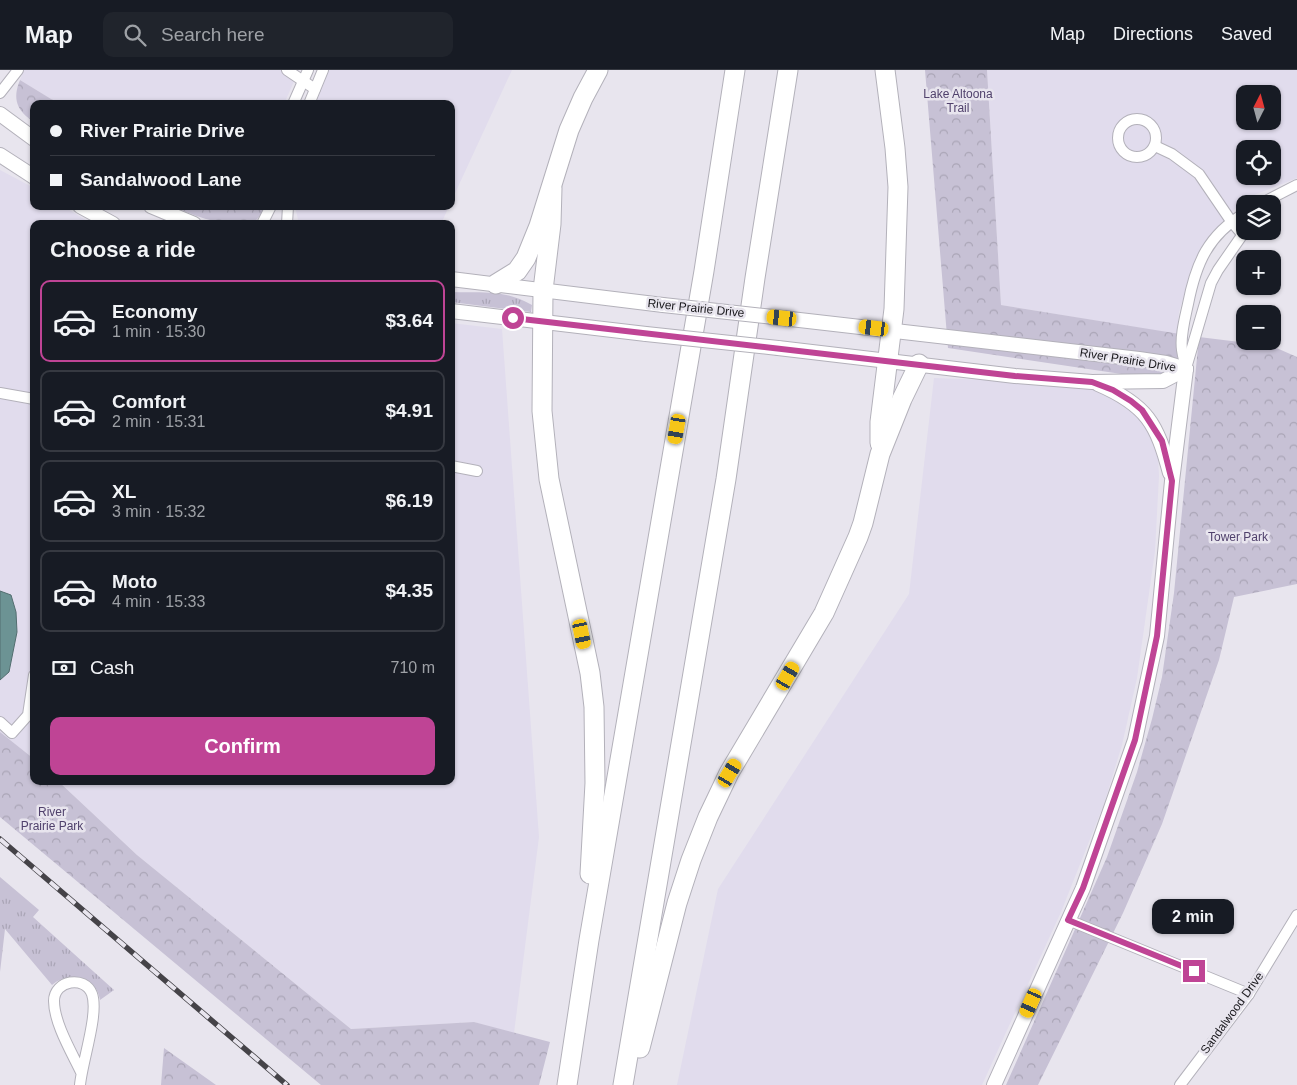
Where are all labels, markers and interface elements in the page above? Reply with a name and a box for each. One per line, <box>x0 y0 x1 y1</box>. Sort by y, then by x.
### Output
search box <box>103 12 453 57</box>
text: Map <box>25 21 73 48</box>
icon: search <box>121 21 149 49</box>
text: Search here <box>161 24 265 45</box>
text: Map <box>1050 24 1085 44</box>
text: Directions <box>1113 24 1193 44</box>
text: Saved <box>1221 24 1272 44</box>
north arrow <box>1236 85 1281 130</box>
map controls <box>1236 85 1281 350</box>
park label: Lake Altoona Trail <box>923 87 993 115</box>
text: River Prairie Drive <box>80 120 245 141</box>
button: locate <box>1236 140 1281 185</box>
text: Sandalwood Lane <box>80 169 242 190</box>
button: layers <box>1236 195 1281 240</box>
text: Choose a ride <box>50 237 195 262</box>
button: + <box>1236 250 1281 295</box>
street label: River Prairie Drive <box>647 296 745 320</box>
icon: car <box>52 299 97 344</box>
text: Economy <box>112 301 198 322</box>
button: − <box>1236 305 1281 350</box>
route start <box>502 307 524 329</box>
car <box>766 309 797 327</box>
text: $3.64 <box>385 310 433 331</box>
car <box>858 319 889 337</box>
text: 1 min · 15:30 <box>112 323 205 340</box>
street label: River Prairie Drive <box>1079 345 1177 375</box>
icon: car <box>52 389 97 434</box>
text: Comfort <box>112 391 186 412</box>
text: $4.91 <box>385 400 433 421</box>
text: 2 min · 15:31 <box>112 413 205 430</box>
car <box>667 413 686 445</box>
icon: car <box>52 479 97 524</box>
text: XL <box>112 481 136 502</box>
text: $6.19 <box>385 490 433 511</box>
text: 3 min · 15:32 <box>112 503 205 520</box>
park label: Tower Park <box>1208 530 1269 544</box>
icon: car <box>52 569 97 614</box>
text: Moto <box>112 571 157 592</box>
text: $4.35 <box>385 580 433 601</box>
text: 4 min · 15:33 <box>112 593 205 610</box>
car <box>571 618 592 650</box>
icon: cash <box>50 654 78 682</box>
text: Cash <box>90 657 134 678</box>
text: 710 m <box>391 659 435 676</box>
car <box>774 659 801 693</box>
button: Confirm <box>50 717 435 775</box>
car <box>715 756 744 790</box>
park label: River Prairie Park <box>21 805 84 833</box>
callout: 2 min <box>1153 898 1235 934</box>
text: 2 min <box>1172 908 1214 925</box>
route end <box>1183 960 1205 982</box>
street label: Sandalwood Drive <box>1198 969 1266 1057</box>
car <box>1018 986 1043 1020</box>

